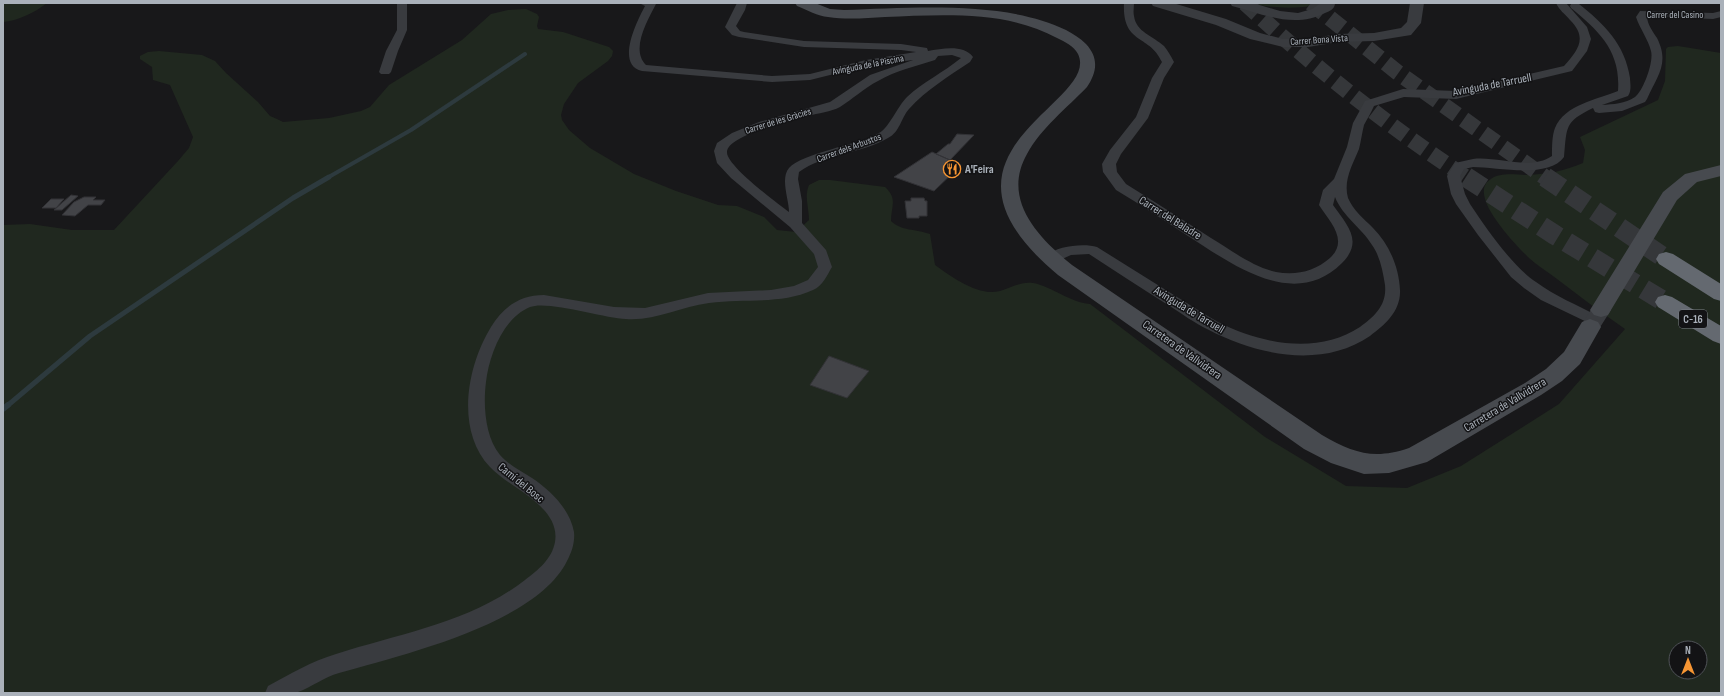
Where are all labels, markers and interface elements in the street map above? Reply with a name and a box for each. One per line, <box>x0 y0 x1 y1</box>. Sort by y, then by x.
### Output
street label: Carrer del Casino <box>1647 9 1703 21</box>
street label: Carrer Bona Vista <box>1290 32 1348 48</box>
street label: Avinguda de la Piscina <box>830 52 905 78</box>
street label: Avinguda de Tarruell <box>1450 70 1533 100</box>
street label: Carrer de les Gràcies <box>743 105 813 137</box>
street label: Carrer dels Arbustos <box>815 131 883 165</box>
restaurant icon: A'Feira <box>942 159 962 179</box>
place label: A'Feira <box>964 162 994 177</box>
street label: Carrer del Baladre <box>1136 193 1204 243</box>
street label: Avinguda de Tarruell <box>1150 282 1227 337</box>
road number: C-16 <box>1679 310 1707 328</box>
street label: Carretera de Vallvidrera <box>1139 317 1225 383</box>
street label: Carretera de Vallvidrera <box>1461 374 1549 436</box>
street label: Camí del Bosc <box>495 460 547 506</box>
north arrow <box>1668 640 1708 680</box>
text: N <box>1685 644 1691 657</box>

